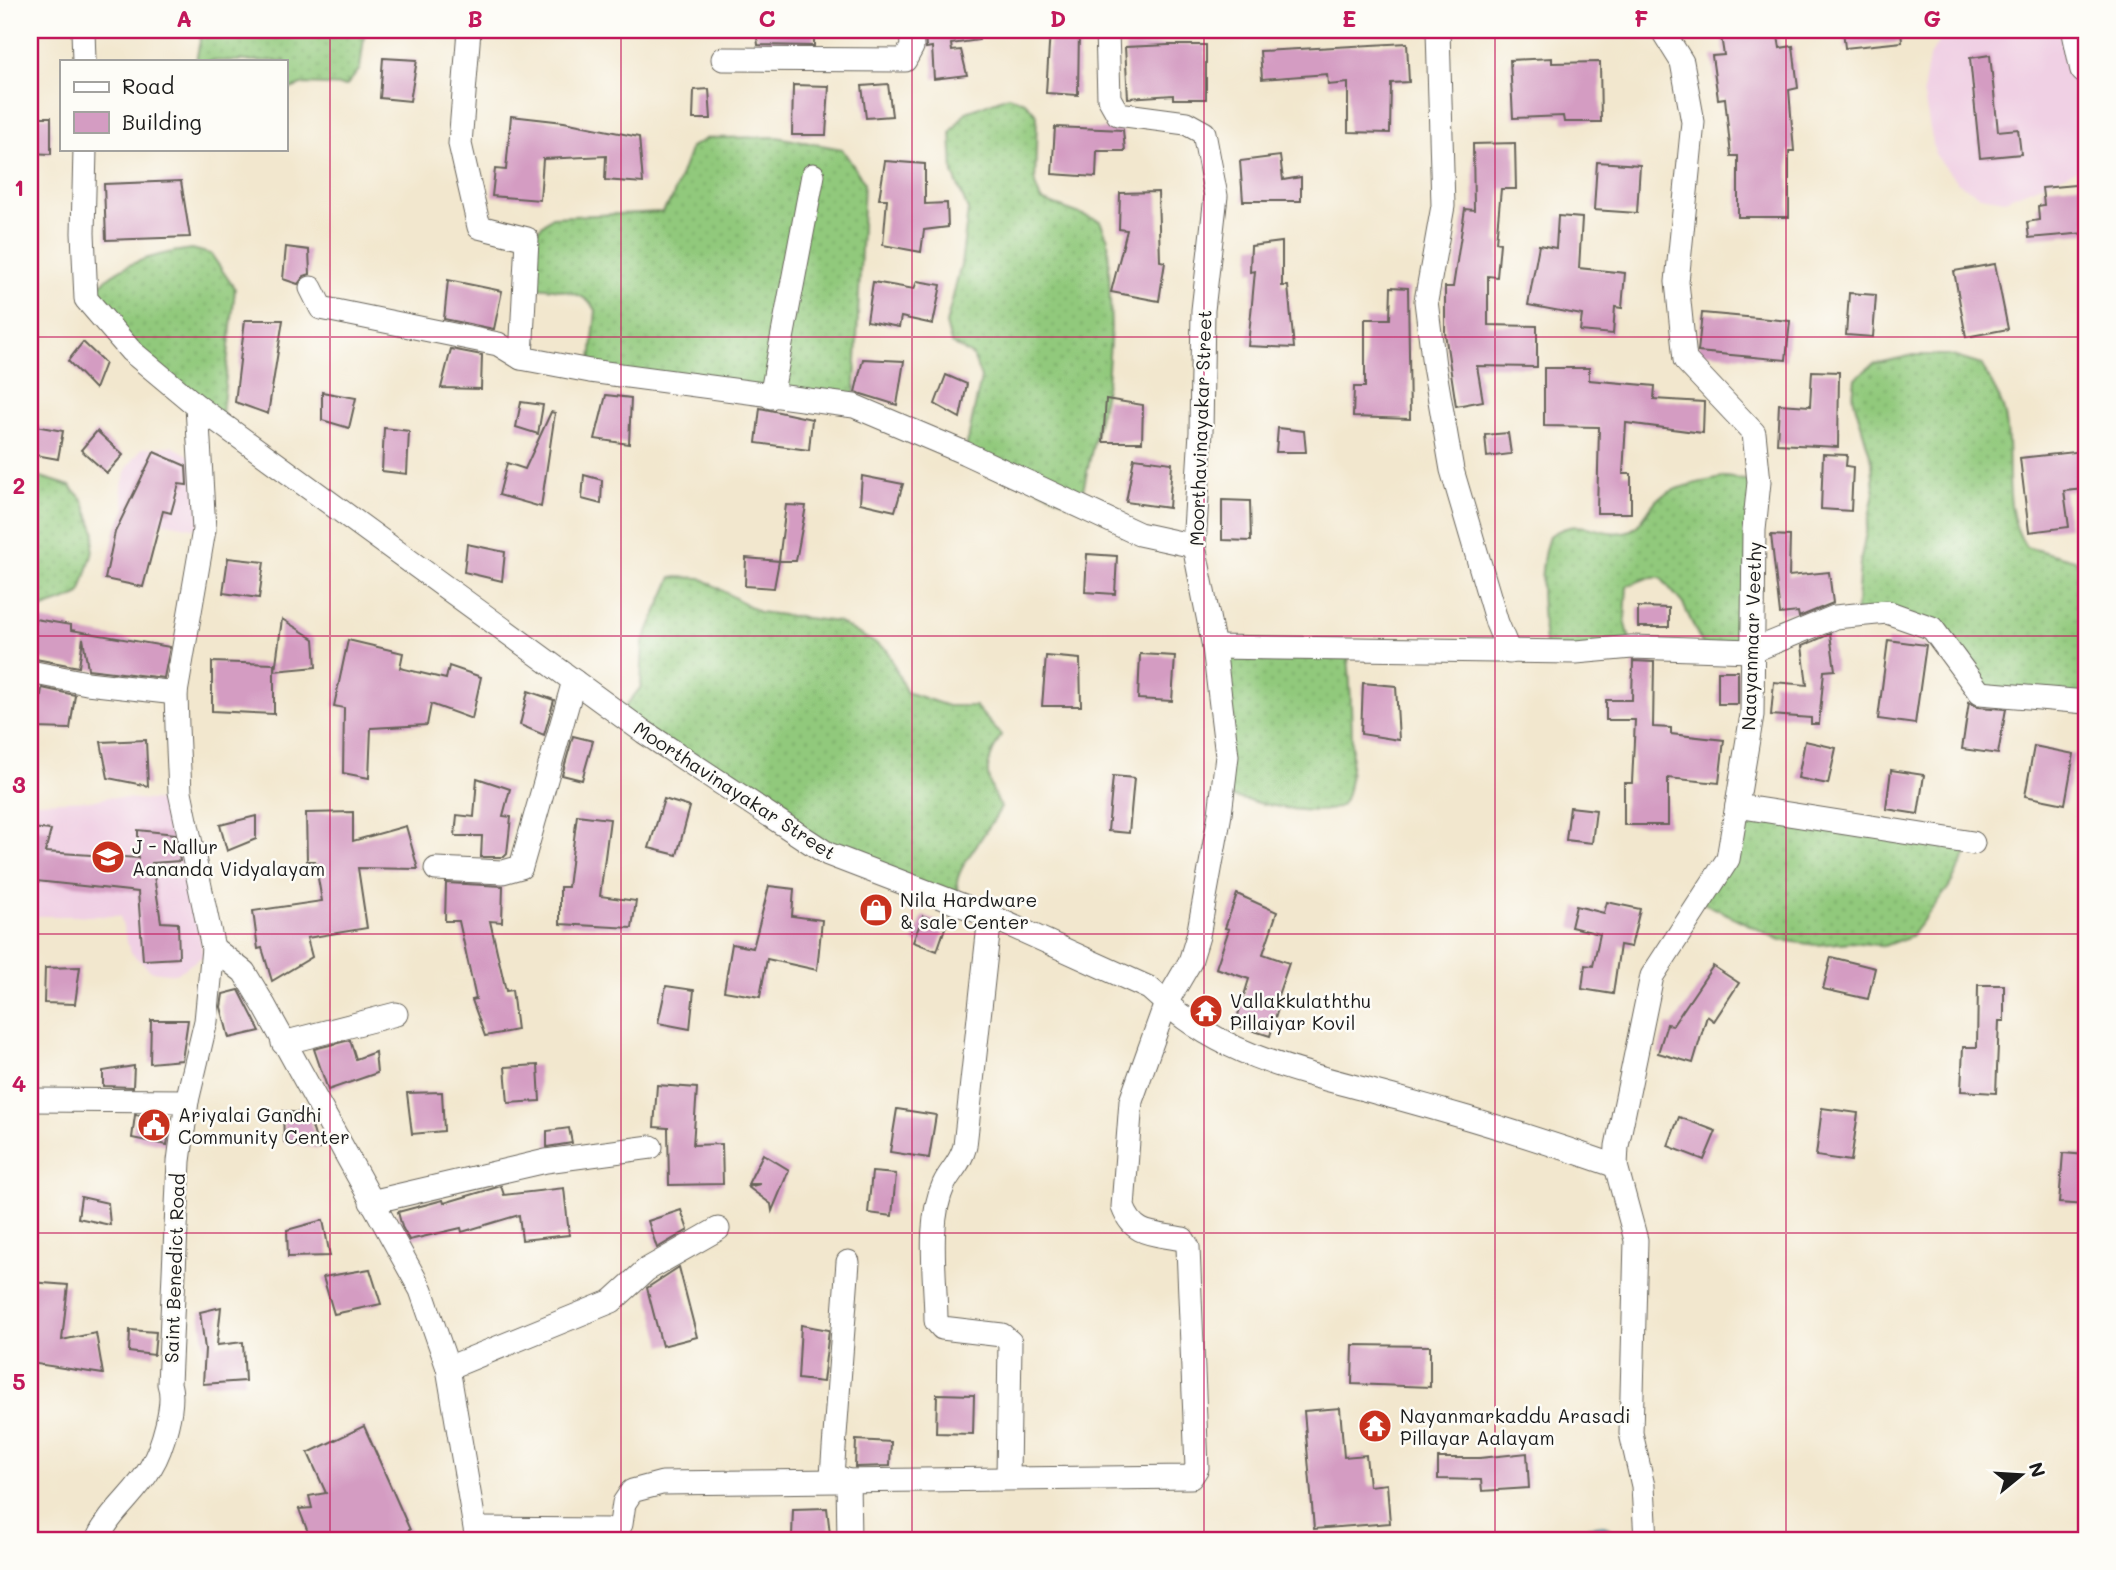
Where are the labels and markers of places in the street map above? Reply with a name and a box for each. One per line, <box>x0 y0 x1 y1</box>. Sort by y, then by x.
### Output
place label: J - Nallur Aananda Vidyalayam <box>132 834 325 881</box>
school or university icon: J - Nallur Aananda Vidyalayam <box>89 838 127 876</box>
place label: Nila Hardware & sale Center <box>900 887 1037 934</box>
shop icon: Nila Hardware & sale Center <box>857 891 895 929</box>
place label: Vallakkulaththu Pillaiyar Kovil <box>1230 988 1371 1035</box>
temple icon: Vallakkulaththu Pillaiyar Kovil <box>1187 992 1225 1030</box>
place label: Ariyalai Gandhi Community Center <box>178 1102 350 1149</box>
public building icon: Ariyalai Gandhi Community Center <box>135 1106 173 1144</box>
place label: Nayanmarkaddu Arasadi Pillayar Aalayam <box>1400 1403 1631 1450</box>
temple icon: Nayanmarkaddu Arasadi Pillayar Aalayam <box>1356 1407 1394 1445</box>

